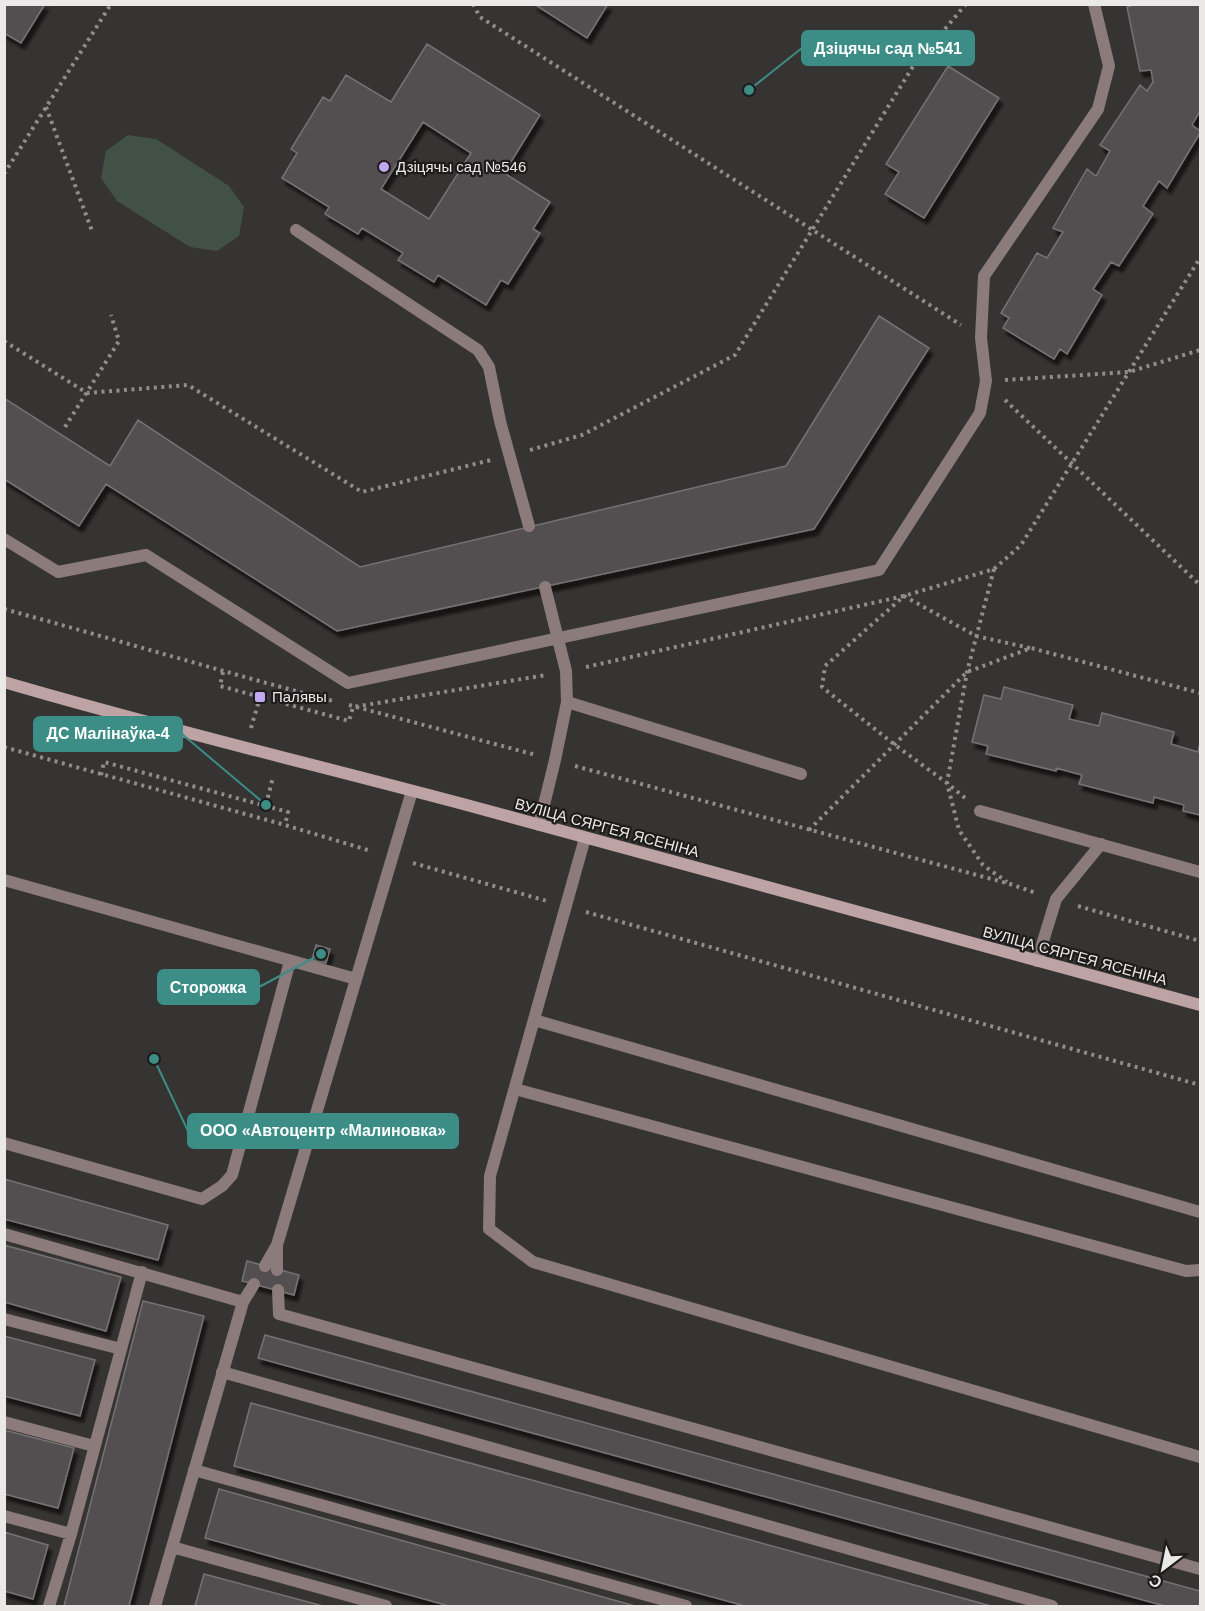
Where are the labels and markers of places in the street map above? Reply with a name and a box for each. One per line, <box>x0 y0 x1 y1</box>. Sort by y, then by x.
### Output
callout: Дзіцячы сад №541 <box>802 31 974 65</box>
place label: Дзіцячы сад №546 <box>396 158 526 175</box>
marker: Дзіцячы сад №546 <box>377 160 391 174</box>
place label: Палявы <box>272 688 327 705</box>
marker: Палявы <box>253 690 267 704</box>
callout: ДС Малінаўка-4 <box>34 717 182 751</box>
callout: Сторожка <box>158 970 259 1004</box>
callout: ООО «Автоцентр «Малиновка» <box>188 1114 458 1148</box>

